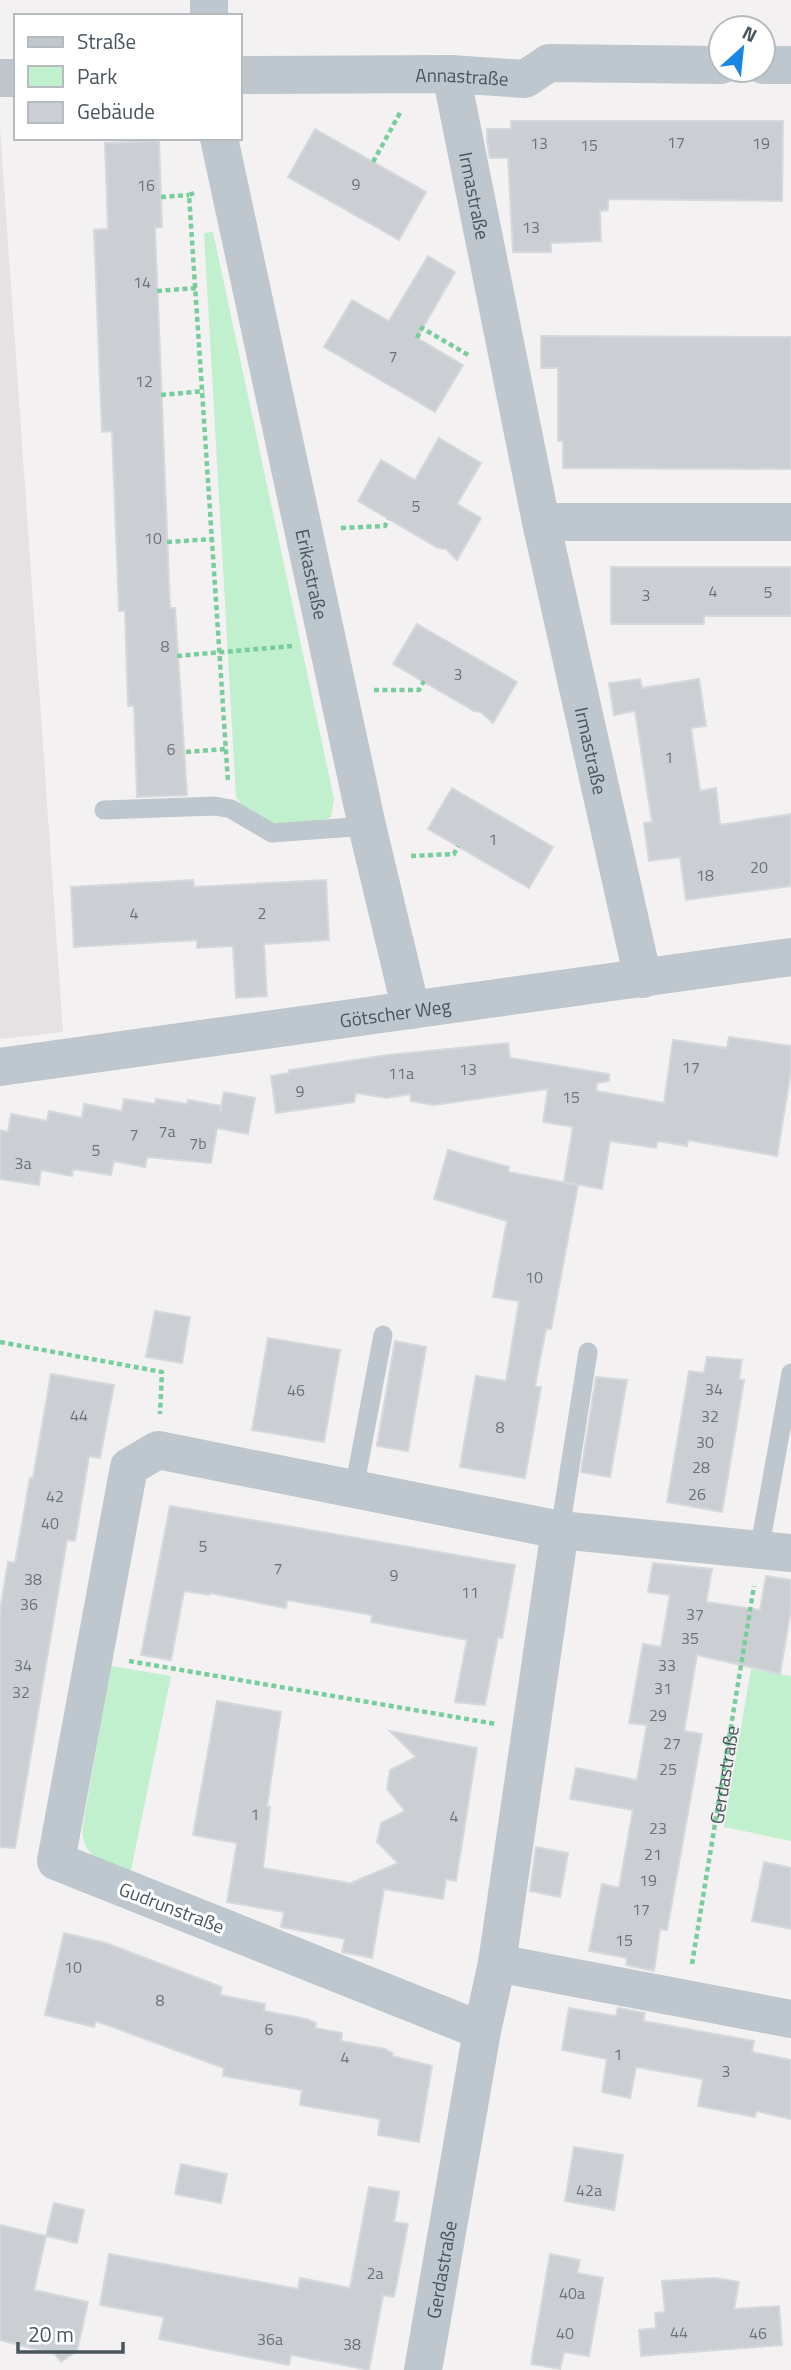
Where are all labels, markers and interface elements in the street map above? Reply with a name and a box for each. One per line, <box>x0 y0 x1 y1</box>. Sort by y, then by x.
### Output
legend <box>14 14 242 140</box>
north arrow <box>707 14 777 84</box>
text: N <box>737 17 762 49</box>
text: Straße <box>77 25 136 57</box>
street label: Annastraße <box>415 59 510 92</box>
text: Park <box>77 60 117 92</box>
text: Gebäude <box>77 95 155 127</box>
house number: 17 <box>667 130 685 154</box>
house number: 13 <box>530 131 548 155</box>
house number: 19 <box>752 131 770 155</box>
house number: 15 <box>580 133 598 157</box>
street label: Irmastraße <box>452 149 498 242</box>
house number: 9 <box>352 172 361 196</box>
house number: 16 <box>137 173 155 197</box>
house number: 13 <box>522 215 540 239</box>
house number: 14 <box>133 270 151 294</box>
house number: 7 <box>389 344 397 368</box>
house number: 12 <box>135 369 153 393</box>
house number: 5 <box>412 494 421 518</box>
house number: 10 <box>144 526 162 550</box>
street label: Erikastraße <box>289 526 337 622</box>
house number: 4 <box>709 579 718 603</box>
house number: 5 <box>764 580 773 604</box>
house number: 3 <box>642 583 650 607</box>
house number: 8 <box>161 634 170 658</box>
house number: 3 <box>454 662 462 686</box>
street label: Irmastraße <box>568 704 616 797</box>
house number: 6 <box>167 737 176 761</box>
house number: 1 <box>665 745 673 769</box>
house number: 1 <box>489 827 497 851</box>
house number: 20 <box>750 855 768 879</box>
house number: 18 <box>696 863 714 887</box>
house number: 4 <box>130 901 139 925</box>
house number: 2 <box>258 901 266 925</box>
street label: Götscher Weg <box>338 990 453 1034</box>
house number: 17 <box>682 1055 700 1079</box>
house number: 13 <box>459 1057 477 1081</box>
house number: 11a <box>388 1061 414 1085</box>
house number: 9 <box>296 1079 305 1103</box>
house number: 15 <box>562 1085 580 1109</box>
house number: 7a <box>159 1119 175 1143</box>
house number: 7 <box>130 1122 138 1146</box>
house number: 7b <box>189 1131 207 1155</box>
house number: 5 <box>92 1138 101 1162</box>
house number: 3a <box>15 1151 31 1175</box>
house number: 10 <box>525 1265 543 1289</box>
house number: 34 <box>705 1377 723 1401</box>
house number: 46 <box>287 1378 305 1402</box>
house number: 44 <box>70 1403 88 1427</box>
house number: 32 <box>701 1404 719 1428</box>
house number: 8 <box>496 1415 505 1439</box>
house number: 30 <box>696 1430 714 1454</box>
house number: 28 <box>692 1455 710 1479</box>
house number: 26 <box>688 1482 706 1506</box>
house number: 42 <box>46 1484 64 1508</box>
house number: 40 <box>41 1511 59 1535</box>
house number: 5 <box>199 1534 208 1558</box>
house number: 7 <box>274 1556 282 1580</box>
house number: 9 <box>390 1563 399 1587</box>
house number: 38 <box>24 1567 42 1591</box>
house number: 11 <box>461 1580 479 1604</box>
house number: 36 <box>20 1592 38 1616</box>
house number: 37 <box>686 1602 704 1626</box>
house number: 35 <box>681 1626 699 1650</box>
house number: 34 <box>14 1653 32 1677</box>
house number: 33 <box>658 1653 676 1677</box>
house number: 31 <box>654 1676 672 1700</box>
house number: 32 <box>12 1680 30 1704</box>
house number: 29 <box>649 1703 667 1727</box>
street label: Gerdastraße <box>701 1723 745 1826</box>
house number: 27 <box>663 1731 681 1755</box>
house number: 25 <box>659 1757 677 1781</box>
house number: 1 <box>251 1802 259 1826</box>
house number: 4 <box>450 1804 459 1828</box>
house number: 23 <box>649 1816 667 1840</box>
house number: 21 <box>644 1842 662 1866</box>
house number: 19 <box>639 1868 657 1892</box>
street label: Gudrunstraße <box>115 1874 229 1940</box>
house number: 17 <box>632 1897 650 1921</box>
house number: 15 <box>615 1928 633 1952</box>
house number: 10 <box>64 1955 82 1979</box>
house number: 8 <box>156 1988 165 2012</box>
house number: 6 <box>265 2017 274 2041</box>
house number: 1 <box>614 2042 622 2066</box>
house number: 4 <box>341 2045 350 2069</box>
house number: 3 <box>722 2059 730 2083</box>
house number: 42a <box>576 2178 602 2202</box>
street label: Gerdastraße <box>418 2218 463 2321</box>
house number: 2a <box>367 2261 383 2285</box>
house number: 40a <box>559 2281 585 2305</box>
scale bar <box>18 2310 122 2354</box>
text: 20 m <box>28 2318 74 2350</box>
house number: 44 <box>670 2320 688 2344</box>
house number: 40 <box>556 2321 574 2345</box>
house number: 46 <box>749 2321 767 2345</box>
house number: 36a <box>257 2327 283 2351</box>
house number: 38 <box>343 2332 361 2356</box>

